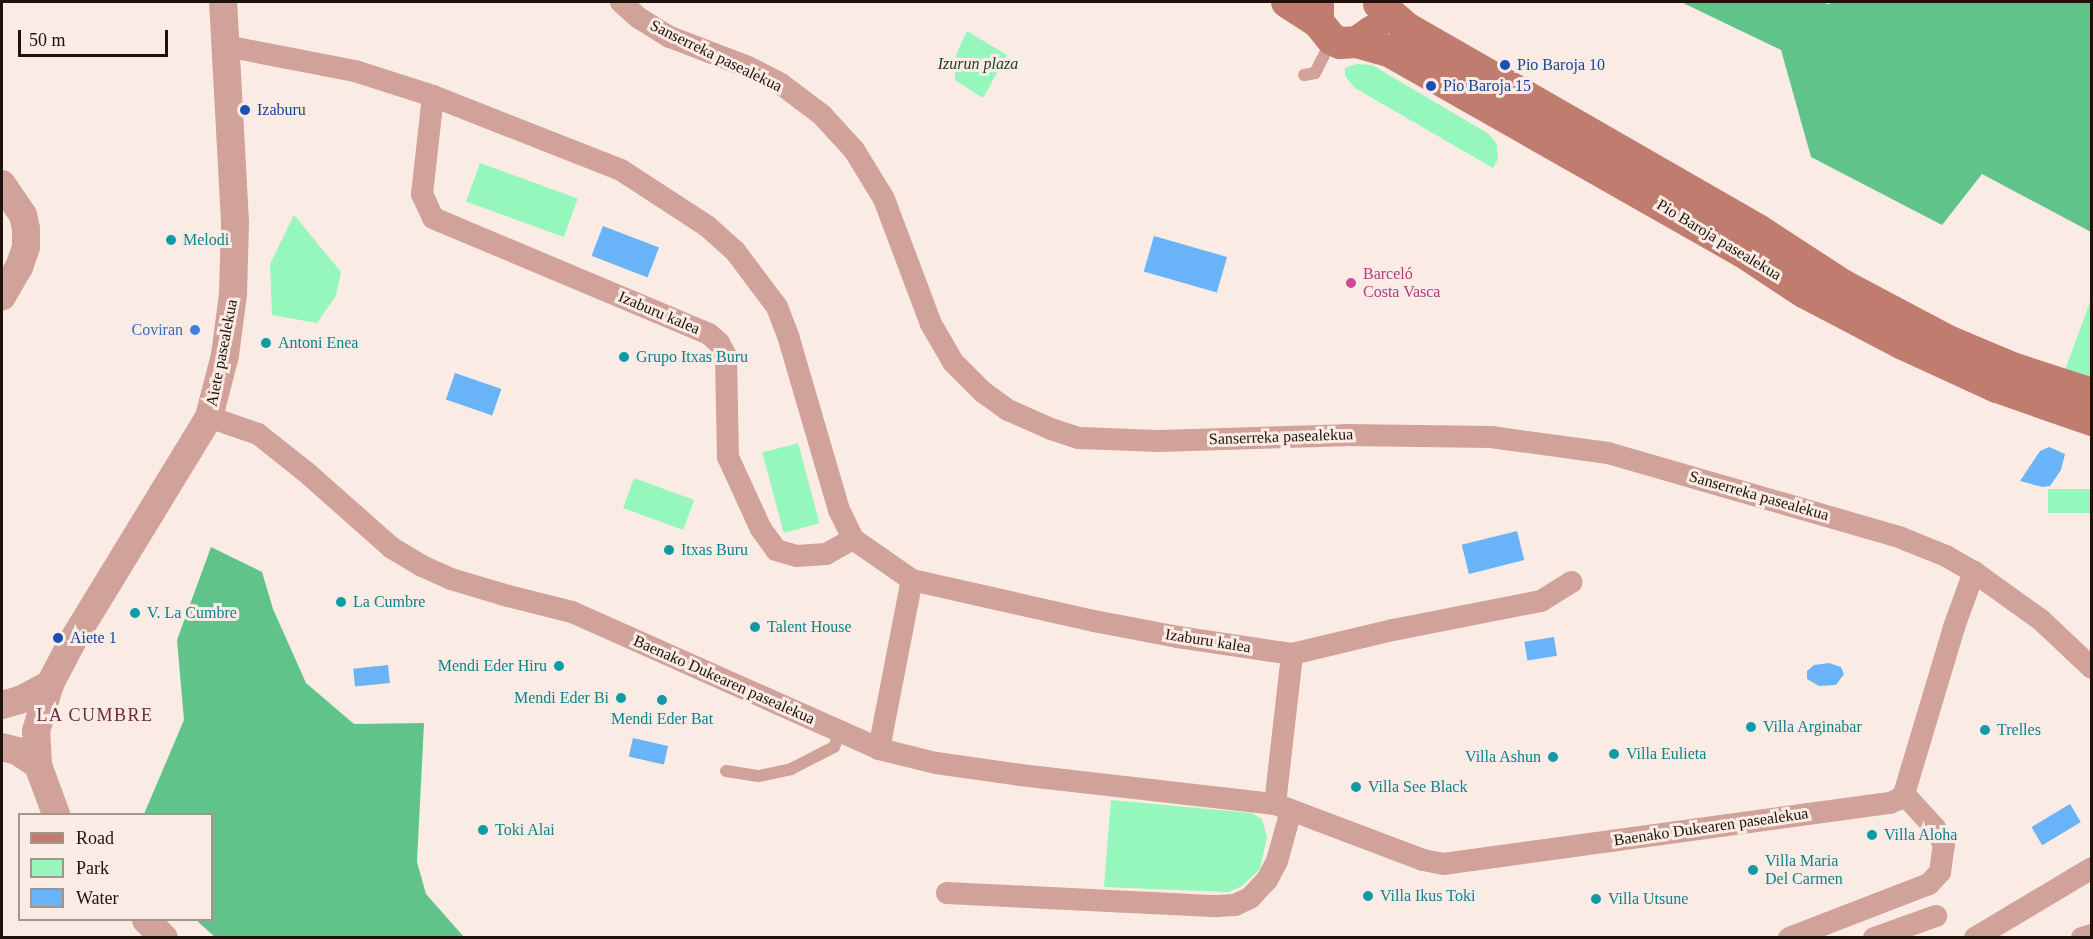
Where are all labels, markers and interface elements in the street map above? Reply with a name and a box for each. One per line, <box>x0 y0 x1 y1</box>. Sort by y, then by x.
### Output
street label: Sanserreka pasealekua <box>647 16 785 96</box>
scale bar <box>21 18 171 56</box>
text: 50 m <box>29 30 66 50</box>
park label: Izurun plaza <box>938 54 1018 74</box>
place label: Pio Baroja 10 <box>1517 55 1605 75</box>
marker: Pio Baroja 10 <box>1498 58 1512 72</box>
place label: Pio Baroja 15 <box>1443 76 1531 96</box>
marker: Pio Baroja 15 <box>1424 79 1438 93</box>
place label: Izaburu <box>257 100 306 120</box>
marker: Izaburu <box>238 103 252 117</box>
street label: Pio Baroja pasealekua <box>1653 195 1785 285</box>
place label: Melodi <box>183 230 229 250</box>
marker: Melodi <box>164 233 178 247</box>
place label: Barceló Costa Vasca <box>1363 264 1441 302</box>
marker: Barceló Costa Vasca <box>1344 276 1358 290</box>
street label: Izaburu kalea <box>615 287 703 339</box>
street label: Aiete pasealekua <box>202 298 242 408</box>
place label: Coviran <box>131 320 183 340</box>
marker: Coviran <box>188 323 202 337</box>
place label: Antoni Enea <box>278 333 358 353</box>
marker: Antoni Enea <box>259 336 273 350</box>
place label: Grupo Itxas Buru <box>636 347 748 367</box>
marker: Grupo Itxas Buru <box>617 350 631 364</box>
street label: Sanserreka pasealekua <box>1209 425 1353 449</box>
street label: Sanserreka pasealekua <box>1687 467 1831 525</box>
place label: Itxas Buru <box>681 540 748 560</box>
marker: Itxas Buru <box>662 543 676 557</box>
place label: La Cumbre <box>353 592 425 612</box>
marker: La Cumbre <box>334 595 348 609</box>
place label: V. La Cumbre <box>147 603 237 623</box>
marker: V. La Cumbre <box>128 606 142 620</box>
place label: Talent House <box>767 617 852 637</box>
marker: Talent House <box>748 620 762 634</box>
street label: Izaburu kalea <box>1164 625 1252 657</box>
place label: Aiete 1 <box>70 628 117 648</box>
marker: Aiete 1 <box>51 631 65 645</box>
street label: Baenako Dukearen pasealekua <box>630 631 818 729</box>
place label: Mendi Eder Hiru <box>438 656 547 676</box>
marker: Mendi Eder Hiru <box>552 659 566 673</box>
place label: Mendi Eder Bi <box>514 688 609 708</box>
marker: Mendi Eder Bi <box>614 691 628 705</box>
marker: Mendi Eder Bat <box>655 693 669 707</box>
district label: LA CUMBRE <box>36 704 154 726</box>
place label: Mendi Eder Bat <box>611 709 713 729</box>
place label: Villa Arginabar <box>1763 717 1863 737</box>
marker: Villa Arginabar <box>1744 720 1758 734</box>
place label: Trelles <box>1997 720 2041 740</box>
marker: Trelles <box>1978 723 1992 737</box>
place label: Villa Eulieta <box>1626 744 1706 764</box>
place label: Villa Ashun <box>1464 747 1541 767</box>
marker: Villa Eulieta <box>1607 747 1621 761</box>
marker: Villa Ashun <box>1546 750 1560 764</box>
place label: Villa See Black <box>1368 777 1467 797</box>
marker: Villa See Black <box>1349 780 1363 794</box>
street label: Baenako Dukearen pasealekua <box>1612 804 1810 850</box>
legend <box>18 813 213 921</box>
place label: Toki Alai <box>495 820 556 840</box>
marker: Toki Alai <box>476 823 490 837</box>
place label: Villa Aloha <box>1884 825 1958 845</box>
text: Road <box>76 828 114 848</box>
marker: Villa Aloha <box>1865 828 1879 842</box>
place label: Villa Maria Del Carmen <box>1765 851 1843 889</box>
text: Park <box>76 858 109 878</box>
marker: Villa Maria Del Carmen <box>1746 863 1760 877</box>
place label: Villa Ikus Toki <box>1380 886 1476 906</box>
text: Water <box>76 888 119 908</box>
marker: Villa Ikus Toki <box>1361 889 1375 903</box>
place label: Villa Utsune <box>1608 889 1688 909</box>
marker: Villa Utsune <box>1589 892 1603 906</box>

